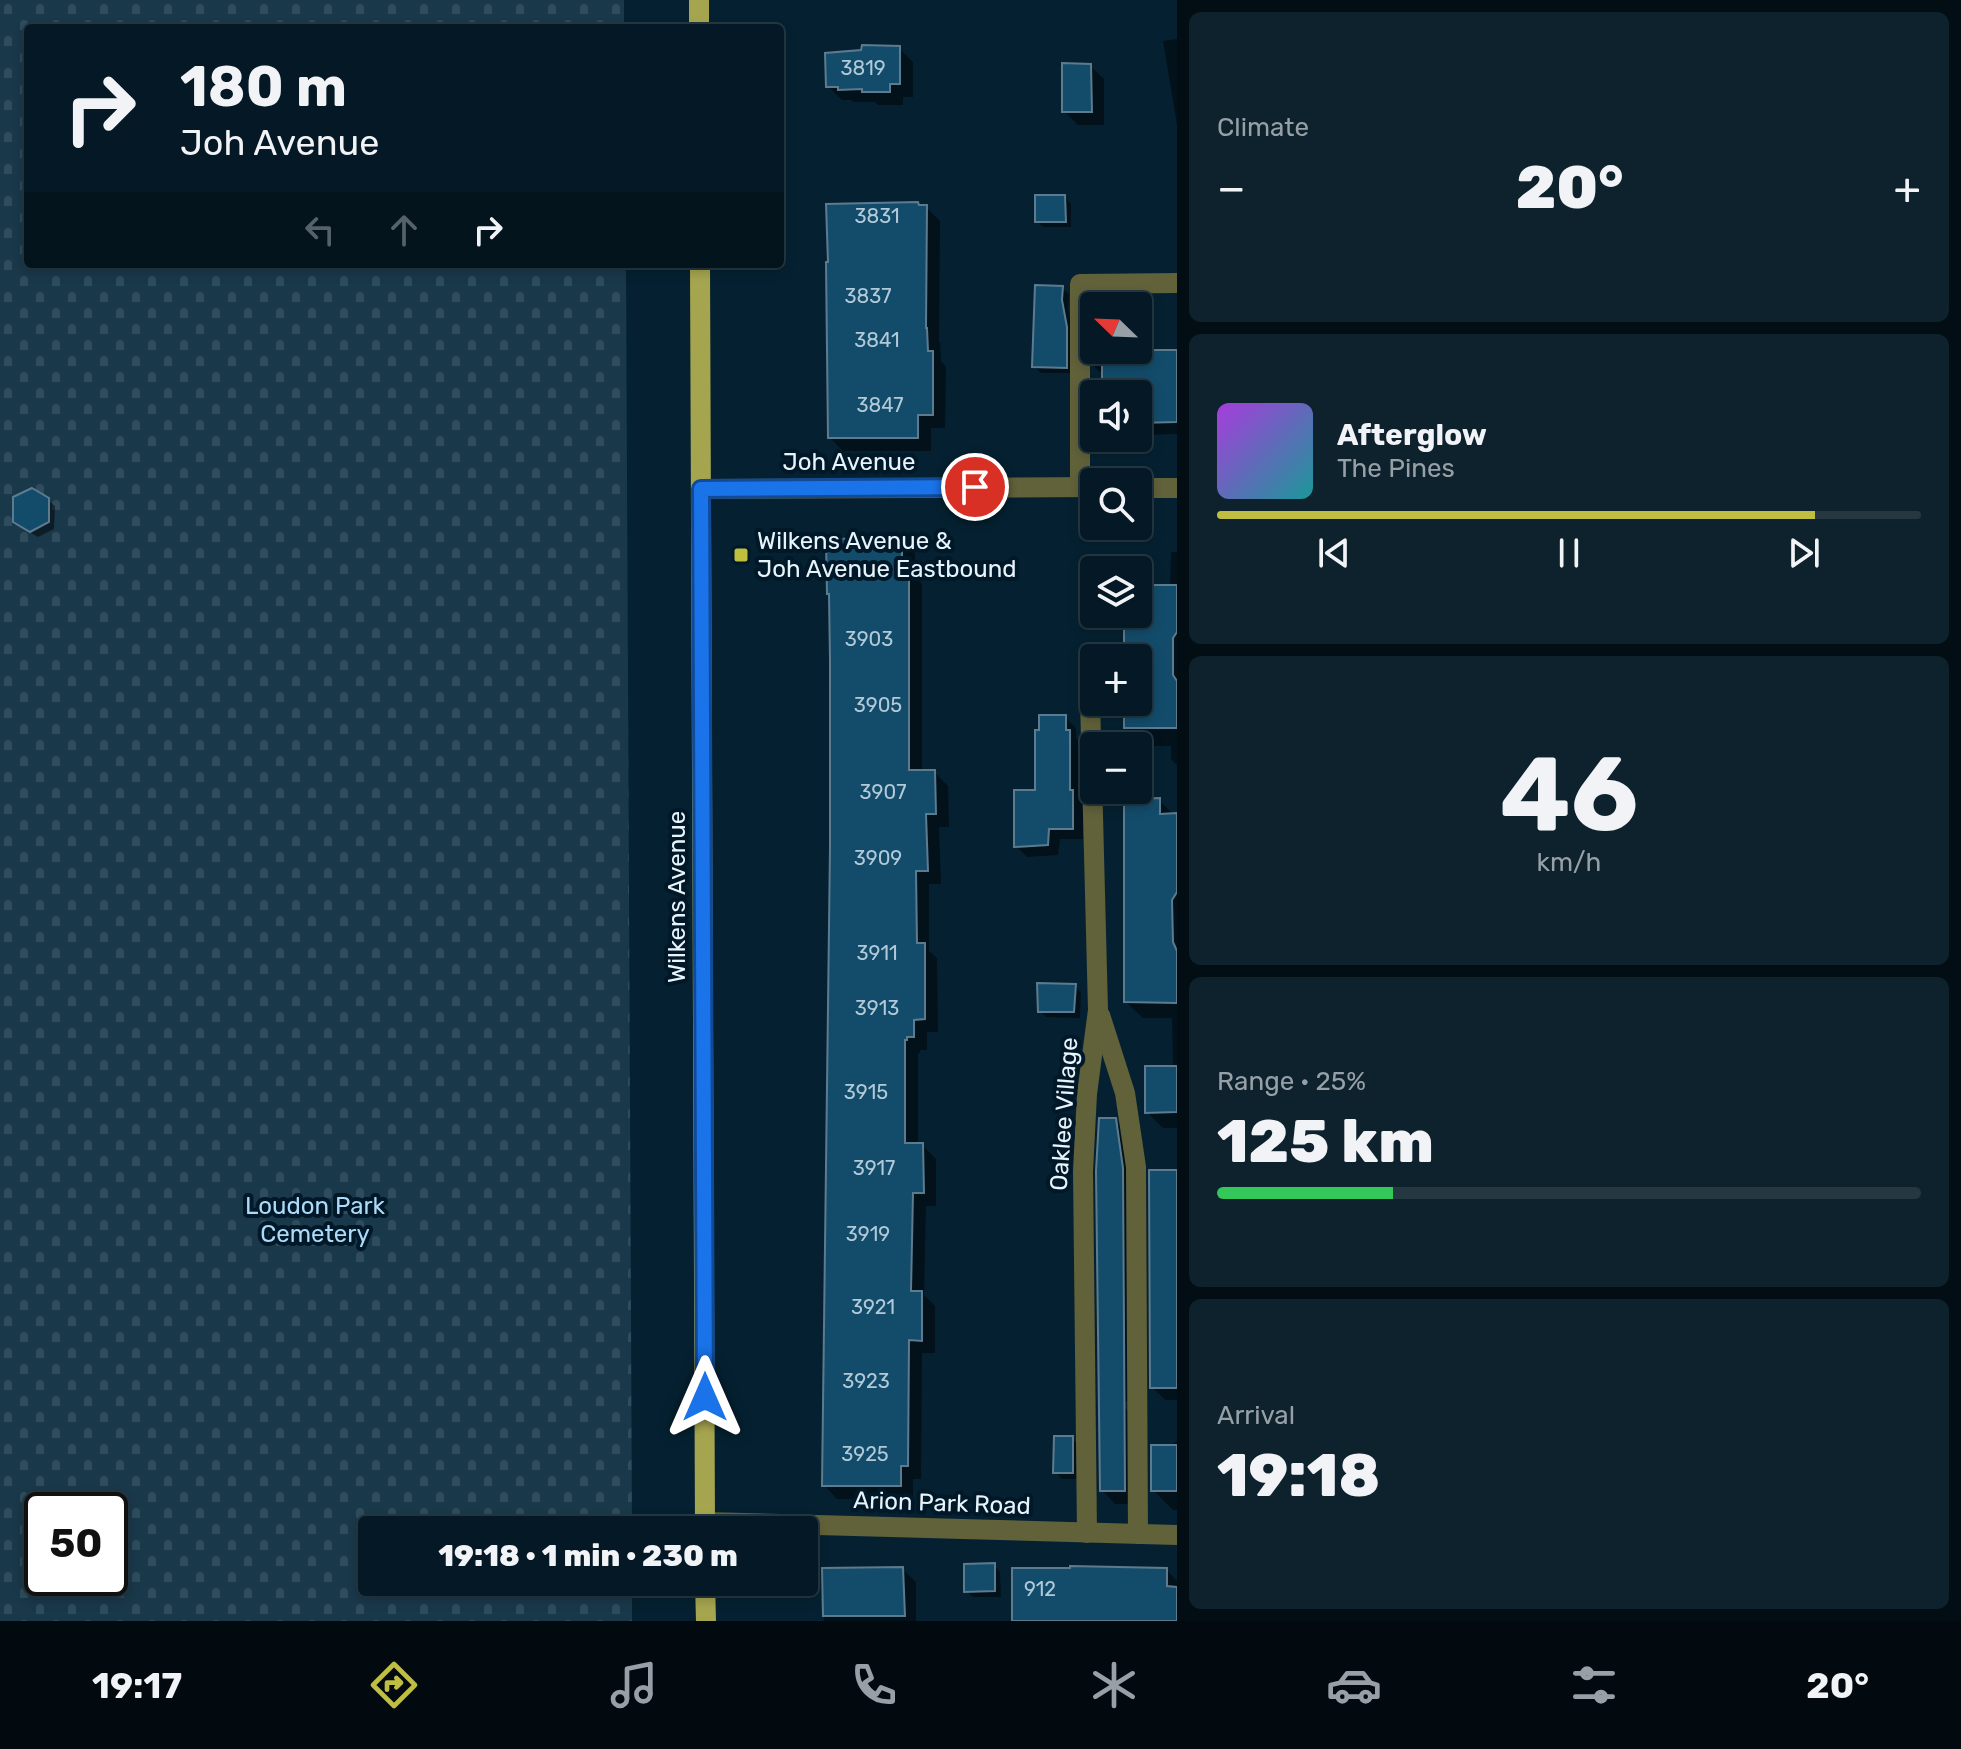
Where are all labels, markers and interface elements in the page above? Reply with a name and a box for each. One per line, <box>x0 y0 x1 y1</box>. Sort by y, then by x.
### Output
text: 180 m <box>180 54 347 120</box>
icon: right <box>48 56 152 160</box>
house number: 3819 <box>840 56 886 80</box>
text: Climate <box>1217 112 1309 143</box>
text: Joh Avenue <box>180 121 379 164</box>
text: 20° <box>1516 152 1623 223</box>
text: − <box>1217 162 1246 214</box>
text: + <box>1894 162 1921 214</box>
house number: 3831 <box>855 204 899 228</box>
icon: left <box>298 208 342 252</box>
icon: ahead <box>382 208 426 252</box>
icon: right <box>466 208 510 252</box>
house number: 3837 <box>844 284 892 308</box>
north arrow <box>1080 292 1152 364</box>
map controls <box>1080 292 1152 804</box>
house number: 3841 <box>854 328 900 352</box>
button: sound <box>1080 380 1152 452</box>
house number: 3847 <box>856 393 904 417</box>
text: Afterglow <box>1337 417 1487 453</box>
street label: Joh Avenue <box>783 448 915 476</box>
pin <box>941 453 1009 521</box>
text: The Pines <box>1337 453 1455 484</box>
icon: arrive <box>953 465 997 509</box>
button: search <box>1080 468 1152 540</box>
place label: Wilkens Avenue & Joh Avenue Eastbound <box>757 527 1017 583</box>
icon: previous <box>1312 531 1356 575</box>
icon: pause <box>1547 531 1591 575</box>
icon: next <box>1782 531 1826 575</box>
marker: Wilkens Avenue & Joh Avenue Eastbound <box>732 546 750 564</box>
button: layers <box>1080 556 1152 628</box>
house number: 3903 <box>845 627 893 651</box>
button: + <box>1080 644 1152 716</box>
house number: 3905 <box>854 693 902 717</box>
button: − <box>1080 732 1152 804</box>
text: 46 <box>1500 733 1638 856</box>
house number: 3907 <box>860 780 906 804</box>
street label: Wilkens Avenue <box>663 811 691 983</box>
house number: 3909 <box>854 846 902 870</box>
text: km/h <box>1537 847 1601 878</box>
house number: 3911 <box>857 941 898 965</box>
house number: 3913 <box>855 996 899 1020</box>
street label: Oaklee Village <box>1045 1036 1083 1192</box>
text: Range · 25% <box>1217 1066 1366 1097</box>
house number: 3915 <box>844 1080 888 1104</box>
text: 125 km <box>1217 1106 1434 1177</box>
house number: 3917 <box>853 1156 895 1180</box>
park label: Loudon Park Cemetery <box>245 1192 386 1248</box>
house number: 3919 <box>846 1222 890 1246</box>
house number: 3921 <box>851 1295 895 1319</box>
position arrow <box>663 1355 747 1439</box>
house number: 3923 <box>842 1369 890 1393</box>
text: Arrival <box>1217 1400 1295 1431</box>
text: 19:18 <box>1217 1440 1380 1511</box>
house number: 3925 <box>841 1442 889 1466</box>
street label: Arion Park Road <box>853 1486 1031 1520</box>
speed limit sign: 50 <box>24 1492 128 1596</box>
text: 19:18 · 1 min · 230 m <box>438 1538 738 1574</box>
house number: 912 <box>1024 1577 1056 1601</box>
icon: directions <box>366 1657 422 1713</box>
icon: music <box>606 1657 662 1713</box>
icon: phone <box>846 1657 902 1713</box>
icon: climate <box>1086 1657 1142 1713</box>
icon: car <box>1326 1657 1382 1713</box>
icon: filters <box>1566 1657 1622 1713</box>
text: 19:17 <box>92 1664 182 1707</box>
text: 20° <box>1806 1664 1869 1707</box>

